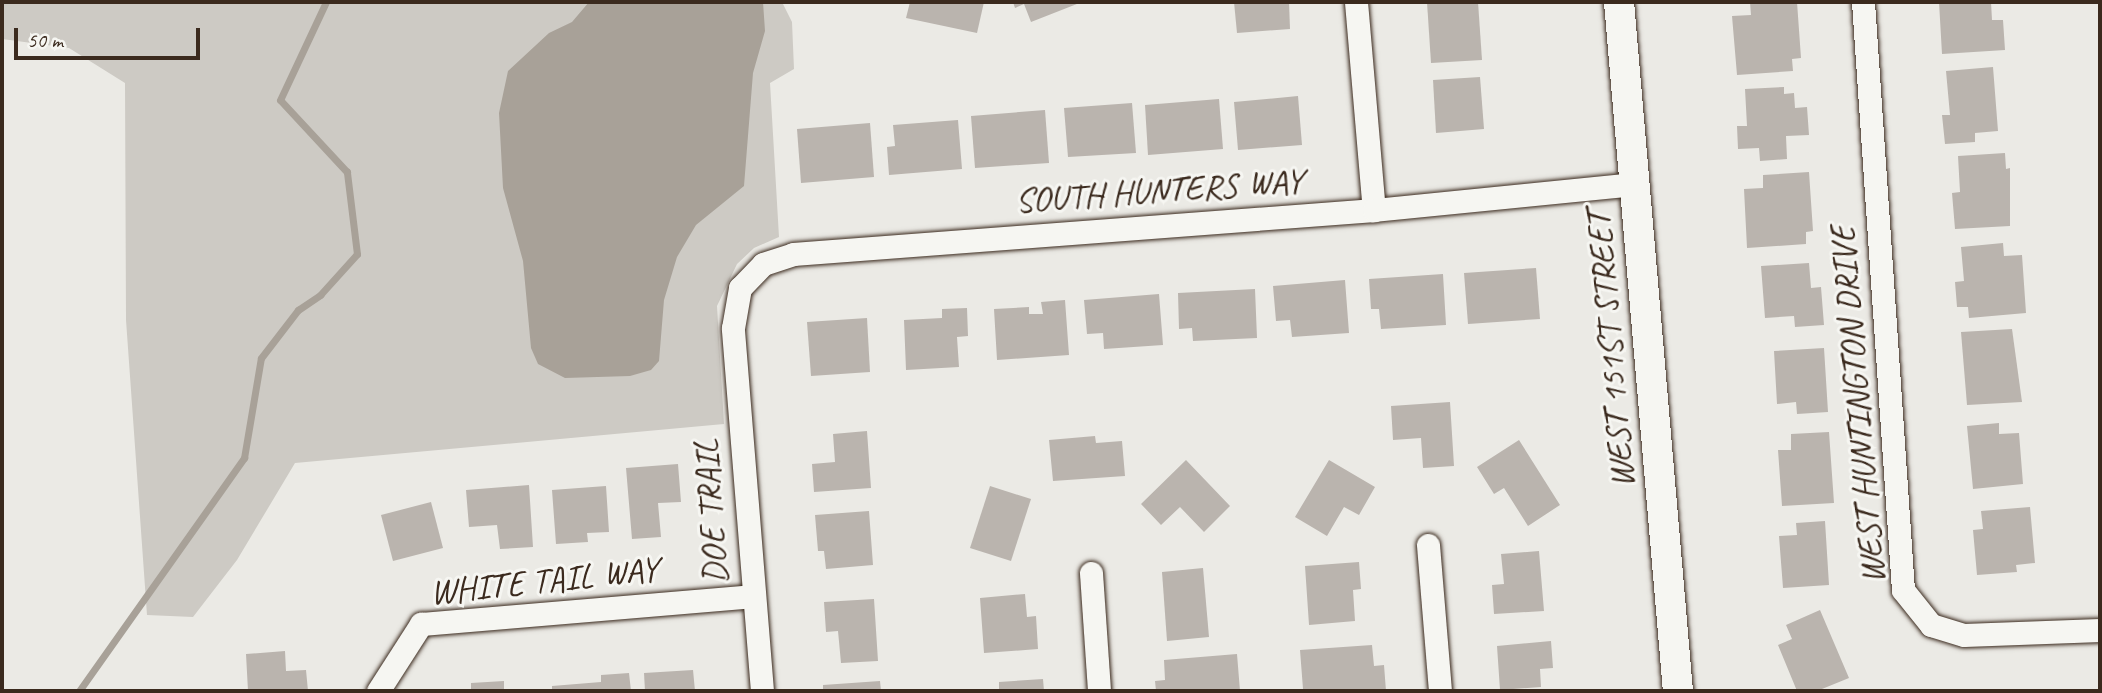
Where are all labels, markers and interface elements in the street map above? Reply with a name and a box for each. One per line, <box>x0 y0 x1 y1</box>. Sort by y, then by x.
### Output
scale bar <box>18 14 203 58</box>
text: 50 m <box>27 27 63 53</box>
street label: SOUTH HUNTERS WAY <box>1013 160 1305 222</box>
street label: WEST 151ST STREET <box>1578 210 1644 490</box>
street label: WEST HUNTINGTON DRIVE <box>1821 224 1895 586</box>
street label: DOE TRAIL <box>685 438 737 586</box>
street label: WHITE TAIL WAY <box>428 548 660 614</box>

